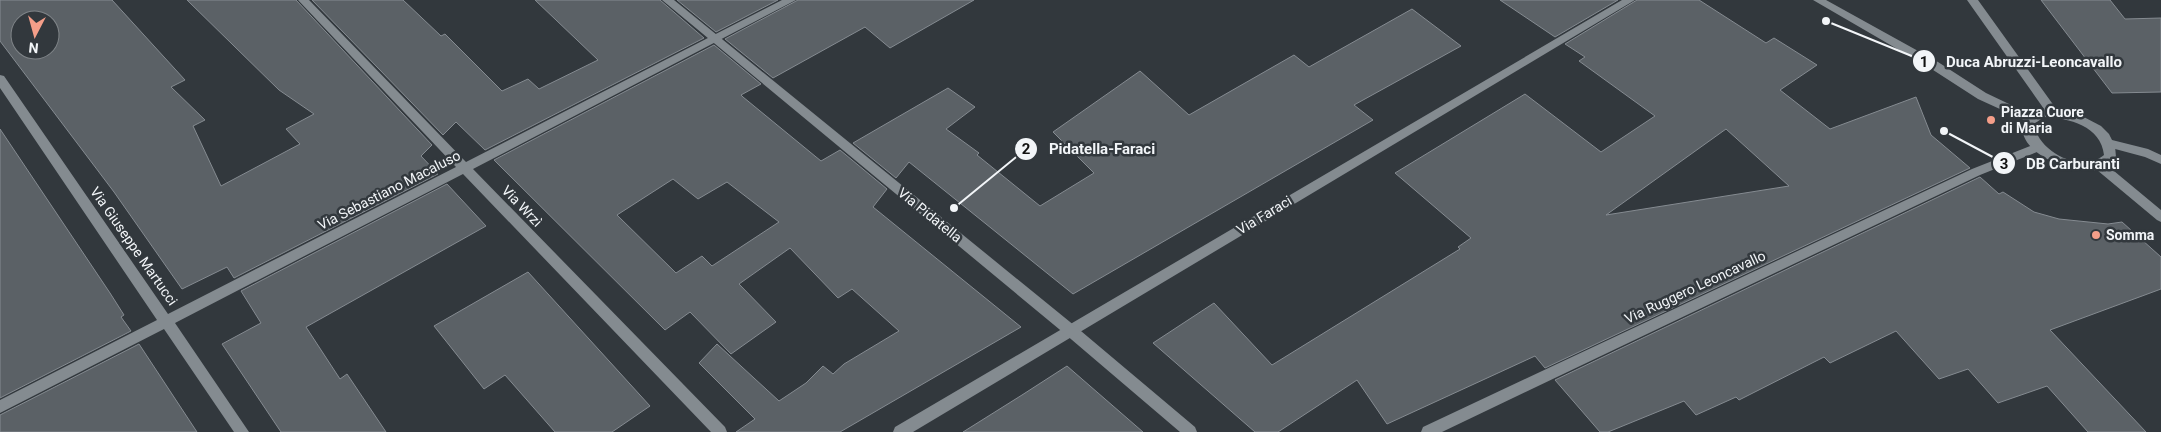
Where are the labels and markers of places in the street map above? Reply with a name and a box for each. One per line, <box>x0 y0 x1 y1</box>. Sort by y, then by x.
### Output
callout: Duca Abruzzi-Leoncavallo <box>1911 46 2132 76</box>
place label: Piazza Cuore di Maria <box>2001 104 2084 136</box>
marker: Piazza Cuore di Maria <box>1985 114 1997 126</box>
callout: Pidatella-Faraci <box>1014 134 1165 164</box>
callout: DB Carburanti <box>1991 148 2130 178</box>
place label: Somma <box>2106 227 2155 243</box>
marker: Somma <box>2090 229 2102 241</box>

